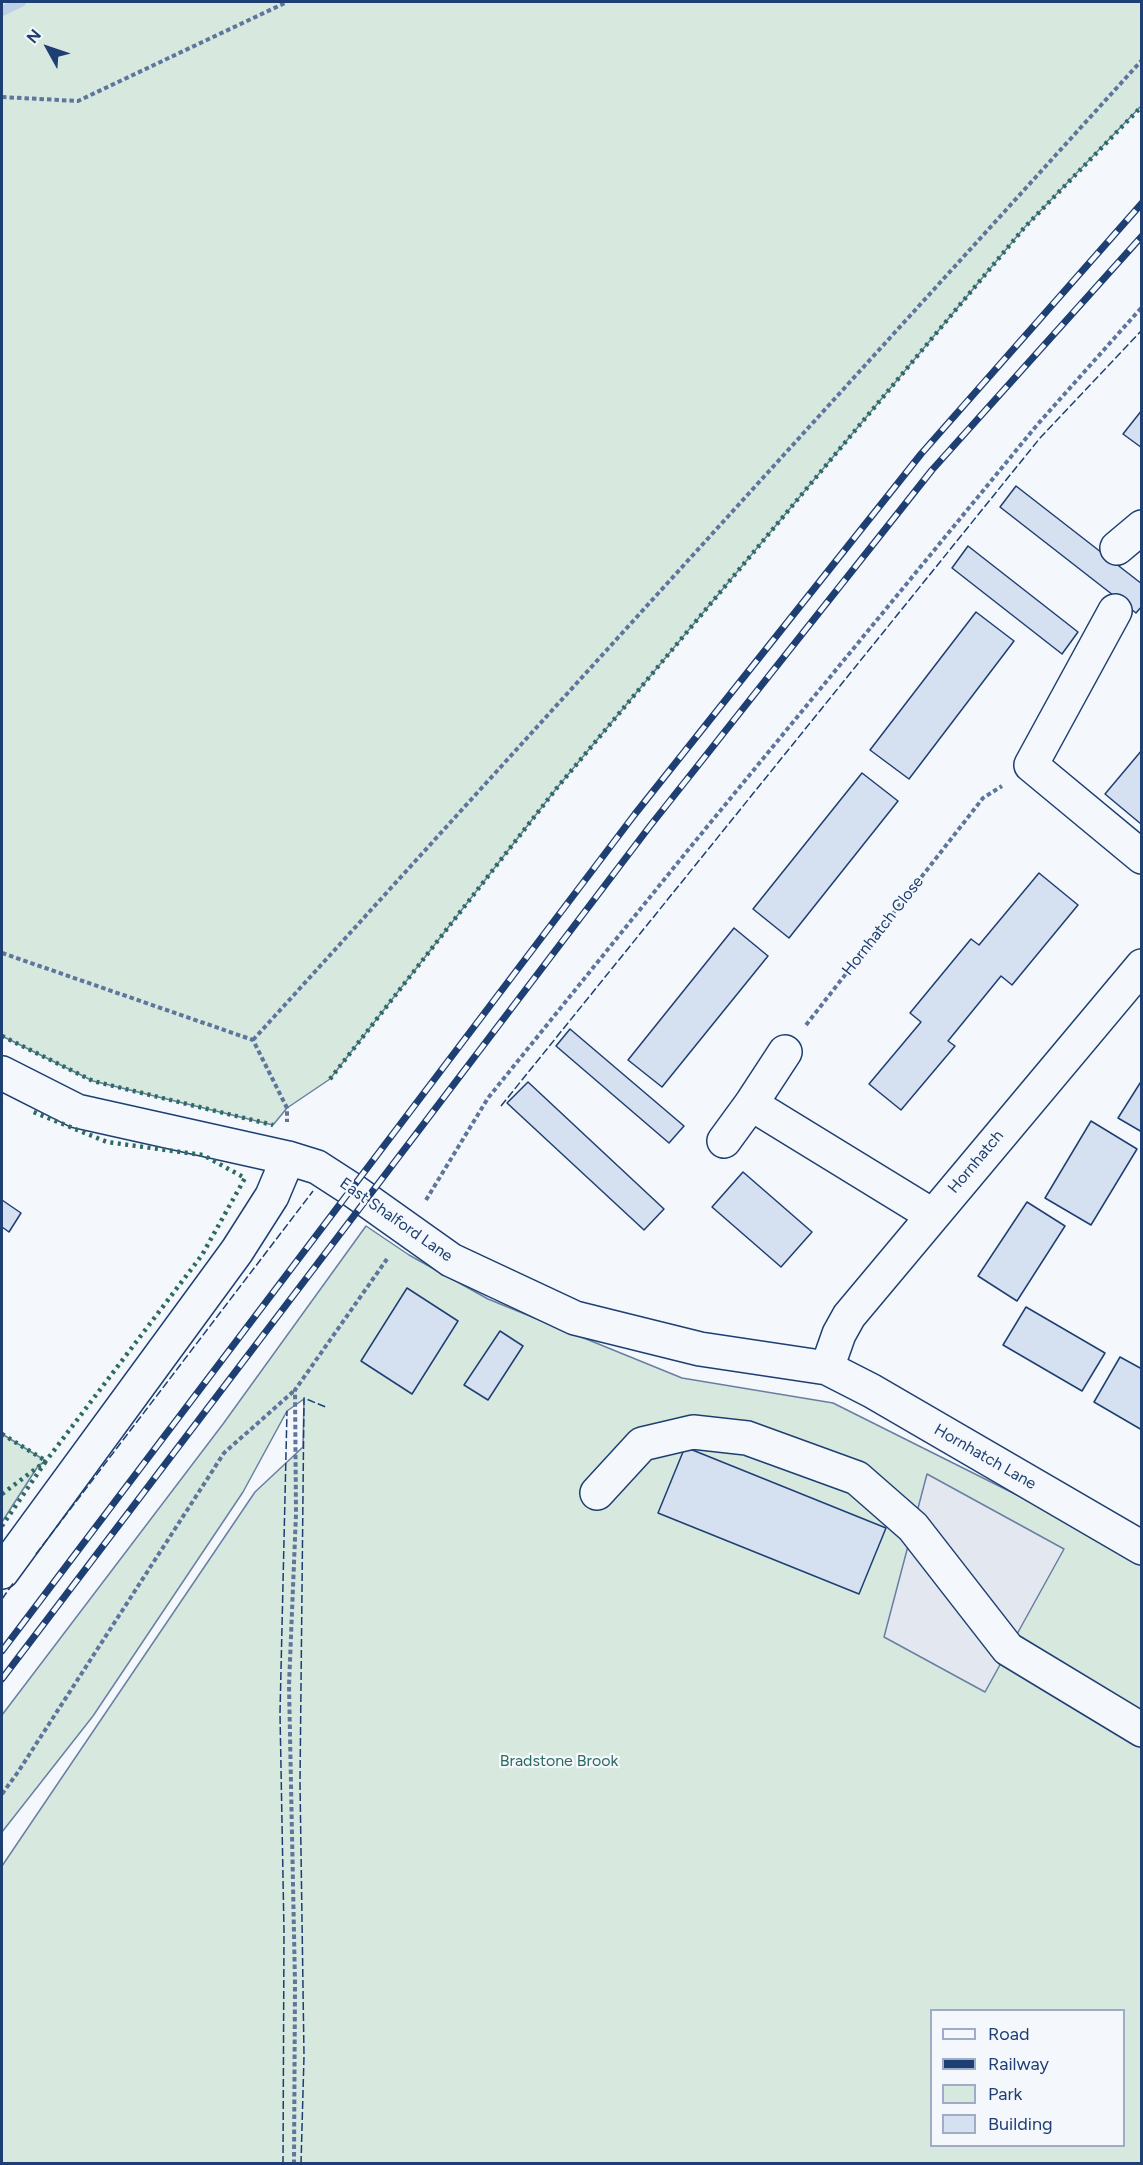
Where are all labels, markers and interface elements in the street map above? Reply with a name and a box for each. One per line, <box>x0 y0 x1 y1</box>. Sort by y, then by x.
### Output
north arrow <box>18 18 78 78</box>
text: N <box>23 25 45 47</box>
street label: Hornhatch Close <box>838 872 928 980</box>
street label: Hornhatch <box>944 1127 1008 1197</box>
street label: East Shalford Lane <box>336 1174 456 1266</box>
street label: Hornhatch Lane <box>931 1420 1039 1494</box>
park label: Bradstone Brook <box>500 1751 618 1771</box>
legend <box>930 2009 1125 2147</box>
text: Road <box>988 2023 1029 2045</box>
text: Railway <box>988 2053 1049 2075</box>
text: Park <box>988 2083 1022 2105</box>
text: Building <box>988 2113 1053 2135</box>

